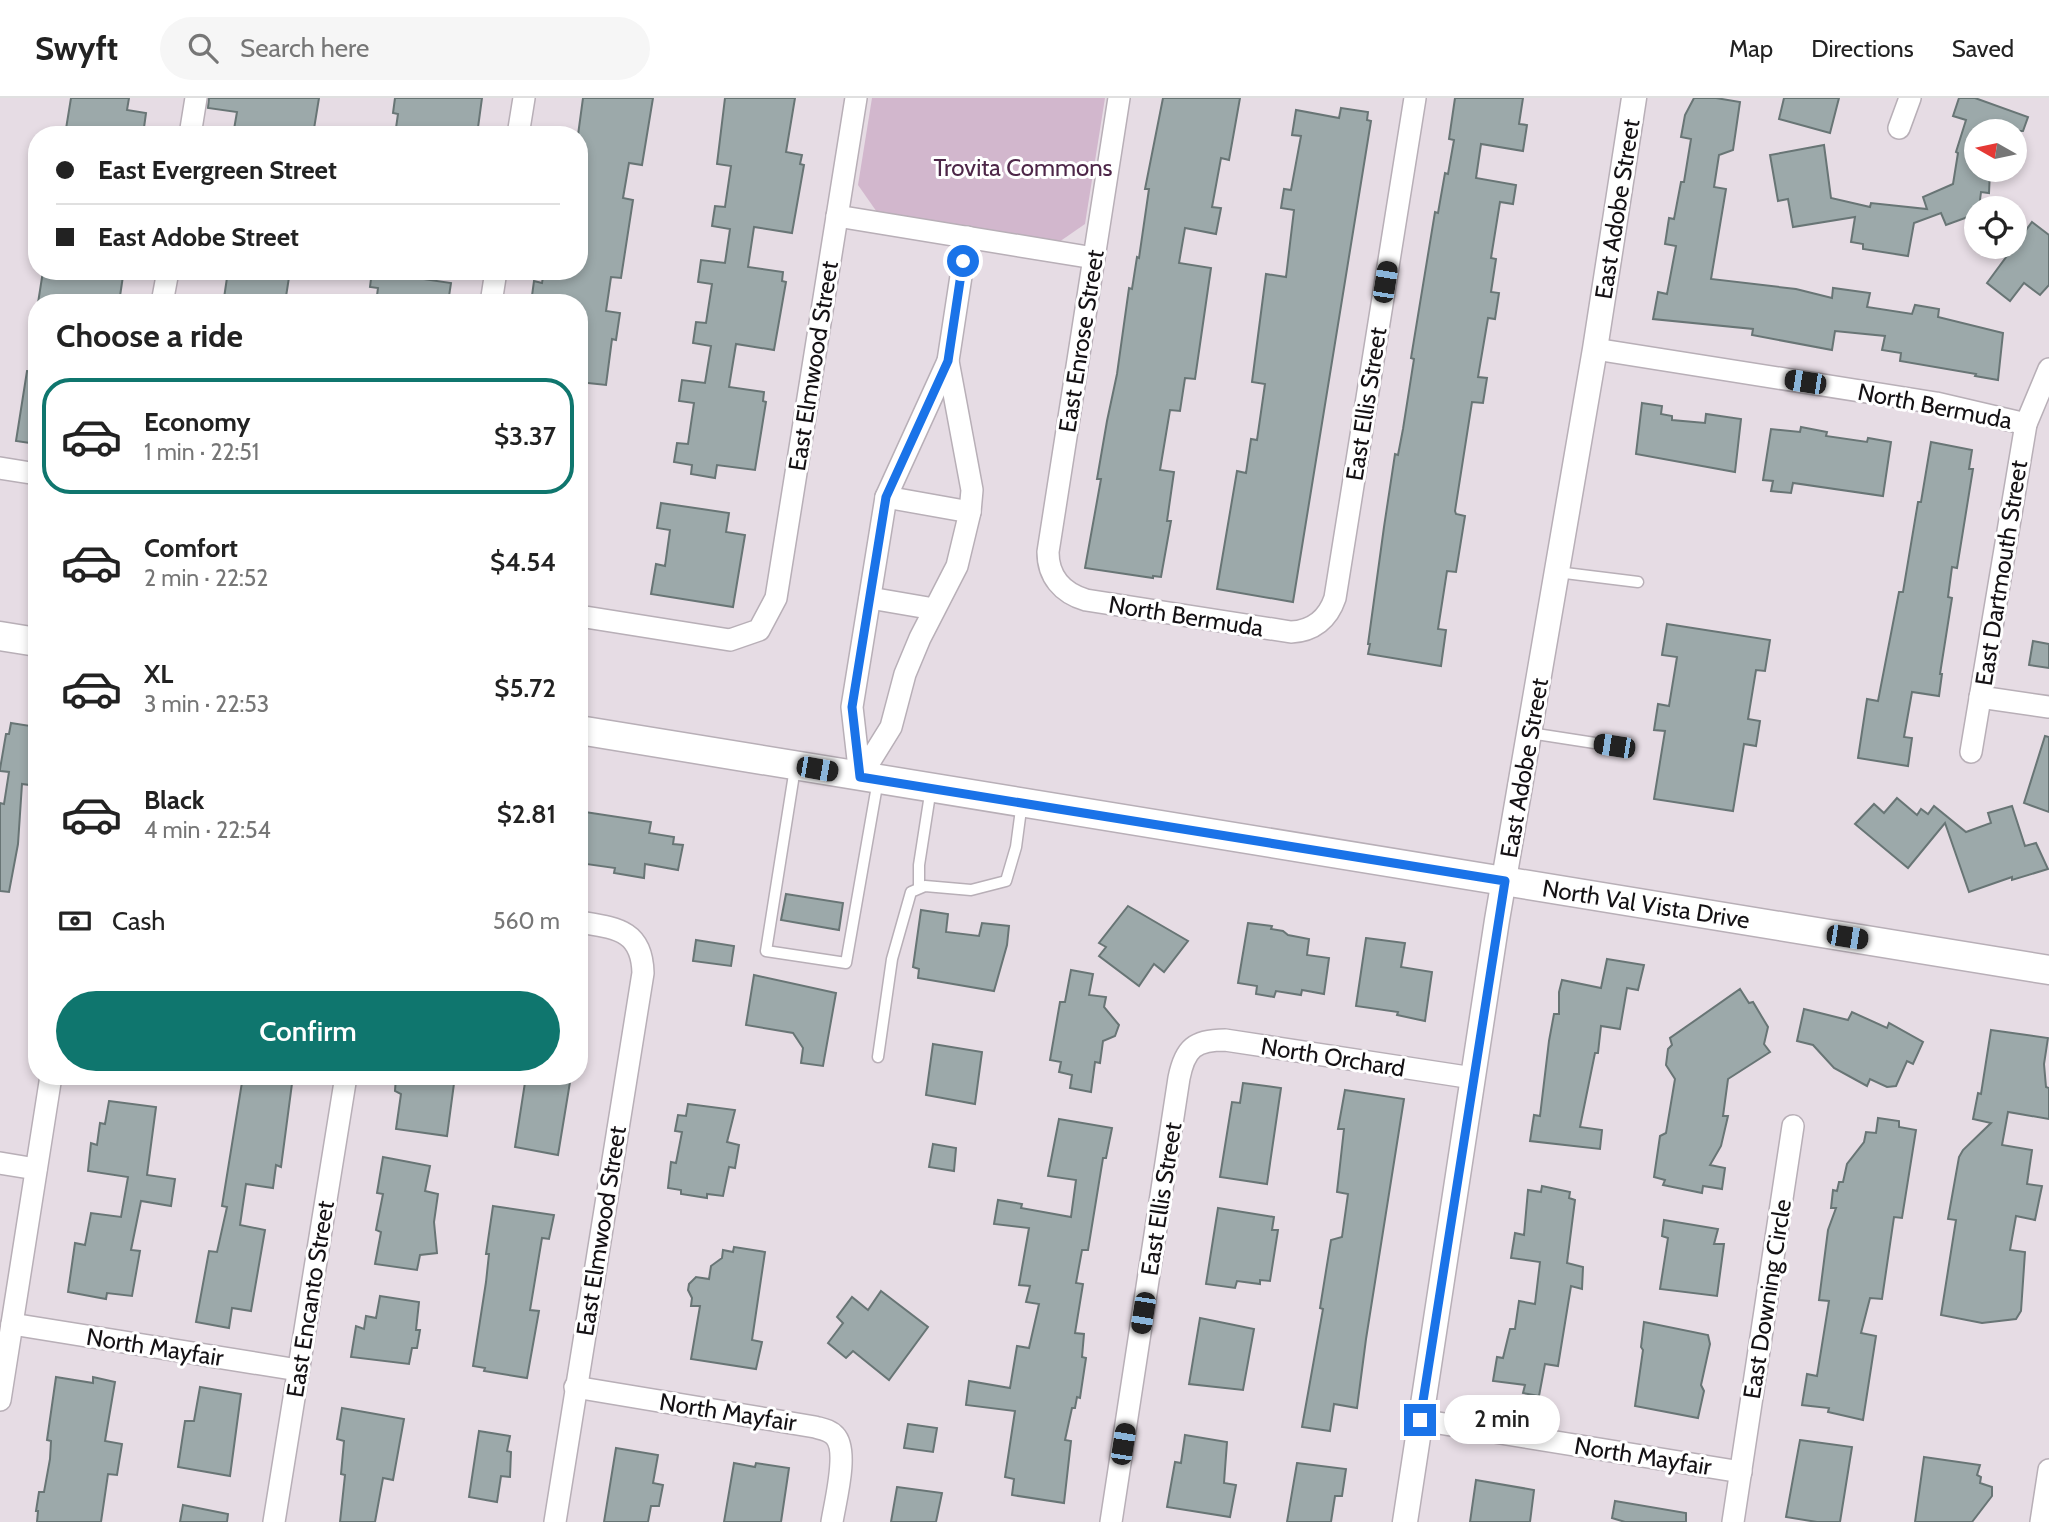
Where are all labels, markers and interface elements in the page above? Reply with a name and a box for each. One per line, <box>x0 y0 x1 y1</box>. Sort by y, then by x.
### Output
search box <box>160 17 650 80</box>
text: Swyft <box>35 28 118 68</box>
icon: search <box>184 29 222 67</box>
text: Search here <box>240 32 369 64</box>
text: Map <box>1729 34 1773 63</box>
text: Directions <box>1811 34 1914 63</box>
text: Saved <box>1952 34 2014 63</box>
street label: East Adobe Street <box>1588 117 1646 301</box>
north arrow <box>1964 119 2026 182</box>
map controls <box>1964 119 2027 259</box>
park label: Trovita Commons <box>933 153 1113 182</box>
text: East Evergreen Street <box>98 154 337 186</box>
button: locate <box>1964 196 2027 259</box>
text: East Adobe Street <box>98 221 299 253</box>
route start <box>947 245 979 277</box>
street label: East Enrose Street <box>1052 248 1110 434</box>
street label: East Elmwood Street <box>782 259 844 473</box>
car <box>1372 260 1399 304</box>
text: Choose a ride <box>56 316 243 355</box>
street label: East Ellis Street <box>1340 325 1392 483</box>
car <box>1783 368 1828 396</box>
street label: North Bermuda <box>1855 377 2015 435</box>
icon: car <box>60 405 123 468</box>
text: Economy <box>144 406 250 438</box>
text: $3.37 <box>494 420 556 452</box>
text: 1 min · 22:51 <box>144 438 259 466</box>
street label: East Dartmouth Street <box>1969 458 2033 688</box>
icon: car <box>60 531 123 594</box>
text: Comfort <box>144 532 238 564</box>
text: $4.54 <box>490 546 556 578</box>
text: 2 min · 22:52 <box>144 564 268 592</box>
street label: North Bermuda <box>1106 589 1266 643</box>
icon: car <box>60 657 123 720</box>
text: XL <box>144 658 173 690</box>
text: $5.72 <box>494 672 556 704</box>
street label: East Adobe Street <box>1494 676 1554 860</box>
text: 3 min · 22:53 <box>144 690 269 718</box>
car <box>1592 732 1637 760</box>
car <box>795 755 840 783</box>
icon: car <box>60 783 123 846</box>
text: Black <box>144 784 204 816</box>
text: $2.81 <box>497 798 556 830</box>
text: 4 min · 22:54 <box>144 816 271 844</box>
street label: North Val Vista Drive <box>1540 873 1752 935</box>
icon: cash <box>56 902 94 940</box>
text: Cash <box>112 905 165 937</box>
text: 560 m <box>493 907 560 935</box>
car <box>1825 923 1870 951</box>
button: Confirm <box>56 991 560 1071</box>
street label: North Orchard <box>1259 1031 1407 1083</box>
street label: East Ellis Street <box>1135 1120 1187 1278</box>
street label: East Elmwood Street <box>570 1124 632 1338</box>
street label: East Downing Circle <box>1737 1197 1797 1401</box>
street label: East Encanto Street <box>280 1199 340 1399</box>
car <box>1130 1291 1157 1335</box>
street label: North Mayfair <box>84 1322 226 1372</box>
street label: North Mayfair <box>657 1387 799 1437</box>
callout: 2 min <box>1444 1396 1560 1444</box>
route end <box>1404 1404 1436 1436</box>
text: 2 min <box>1474 1405 1530 1433</box>
car <box>1110 1422 1137 1466</box>
street label: North Mayfair <box>1572 1431 1714 1481</box>

